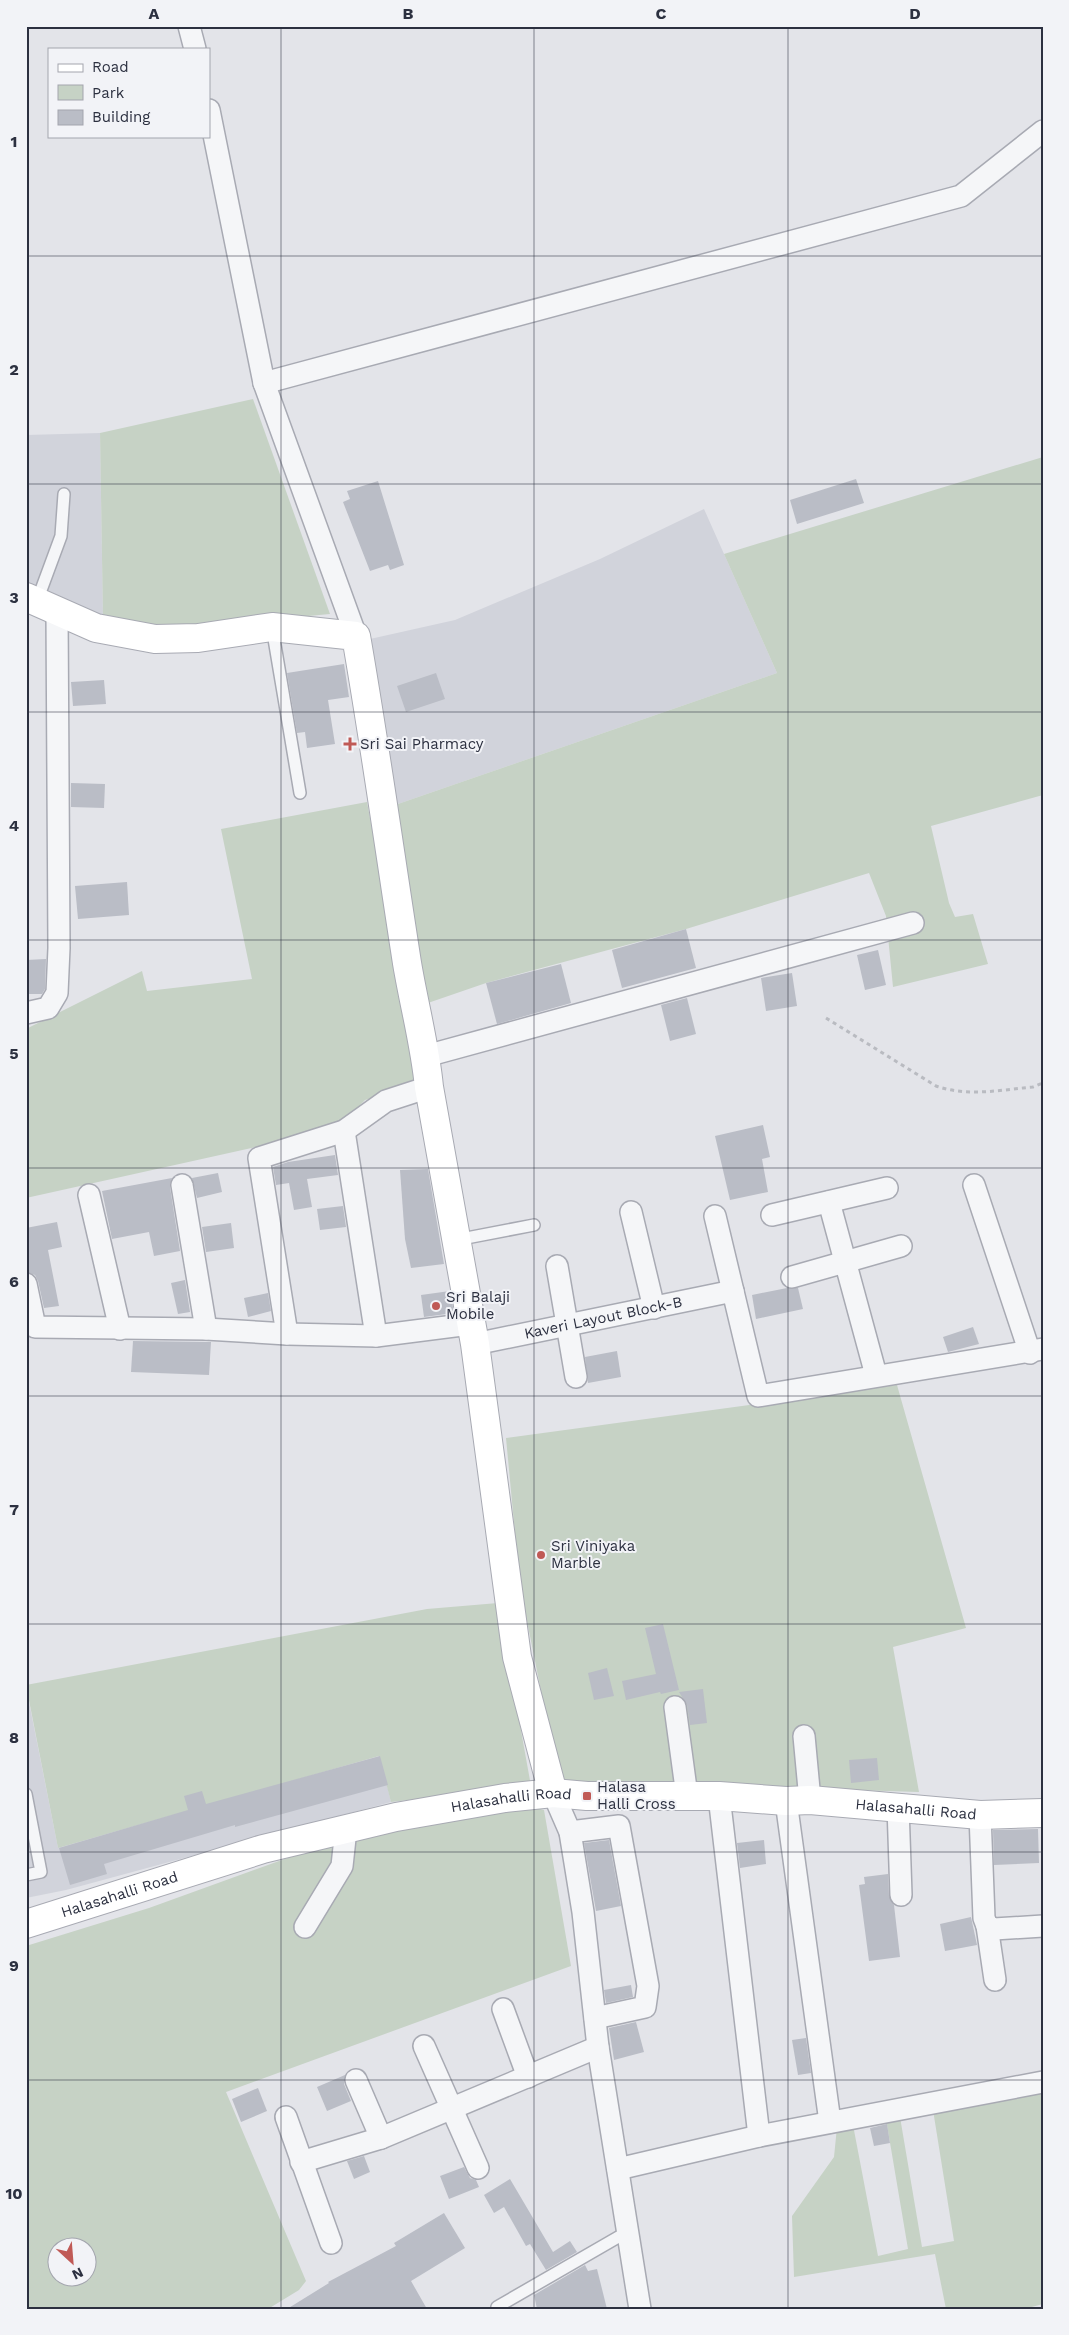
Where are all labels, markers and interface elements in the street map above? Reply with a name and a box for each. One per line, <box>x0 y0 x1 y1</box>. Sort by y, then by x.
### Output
text: A <box>149 4 160 23</box>
text: B <box>403 4 414 23</box>
text: C <box>656 4 667 23</box>
text: D <box>909 4 921 23</box>
legend <box>48 48 210 138</box>
text: Road <box>92 58 129 76</box>
text: Park <box>92 84 125 102</box>
text: Building <box>92 108 150 126</box>
text: 1 <box>11 132 17 151</box>
text: 2 <box>9 360 19 379</box>
text: 3 <box>9 588 19 607</box>
place label: Sri Sai Pharmacy <box>360 735 484 753</box>
marker: Sri Sai Pharmacy <box>344 738 356 750</box>
text: 4 <box>9 816 19 835</box>
text: 5 <box>9 1044 19 1063</box>
text: 6 <box>9 1272 19 1291</box>
place label: Sri Balaji Mobile <box>446 1288 510 1323</box>
street label: Kaveri Layout Block-B <box>523 1293 684 1343</box>
marker: Sri Balaji Mobile <box>430 1300 442 1312</box>
text: 7 <box>9 1500 19 1519</box>
place label: Sri Viniyaka Marble <box>551 1537 636 1572</box>
marker: Sri Viniyaka Marble <box>535 1549 547 1561</box>
text: 8 <box>9 1728 19 1747</box>
place label: Halasa Halli Cross <box>597 1778 676 1813</box>
street label: Halasahalli Road <box>449 1784 572 1816</box>
marker: Halasa Halli Cross <box>581 1790 593 1802</box>
street label: Halasahalli Road <box>855 1795 977 1824</box>
street label: Halasahalli Road <box>59 1867 180 1921</box>
text: 9 <box>9 1956 19 1975</box>
text: 10 <box>5 2184 23 2203</box>
north arrow <box>48 2238 98 2288</box>
text: N <box>70 2264 86 2283</box>

